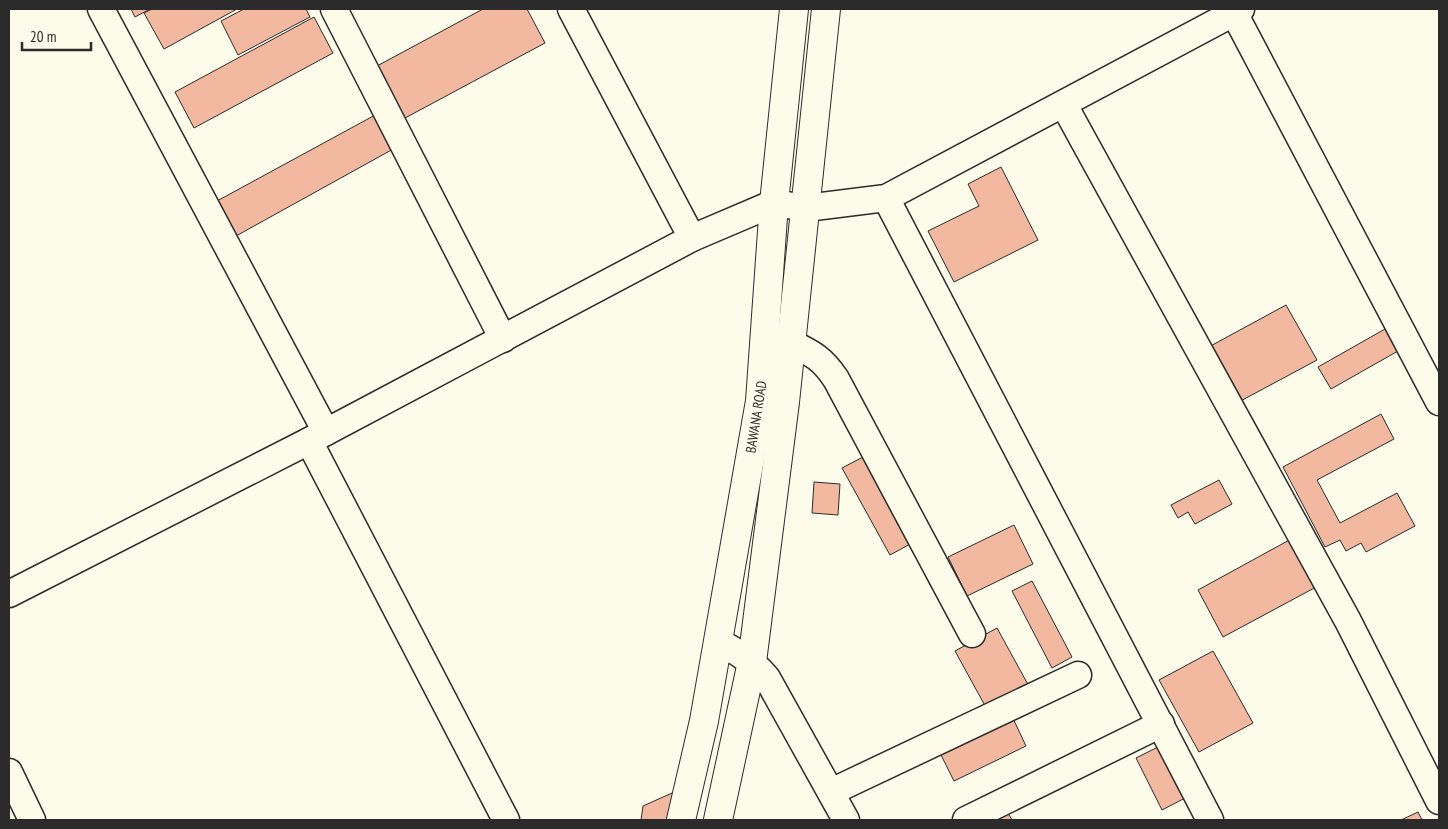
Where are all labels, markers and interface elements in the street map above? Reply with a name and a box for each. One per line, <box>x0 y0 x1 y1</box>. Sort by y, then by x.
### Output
scale bar <box>22 20 91 52</box>
text: 20 m <box>30 27 56 46</box>
street label: BAWANA ROAD <box>741 380 771 454</box>

